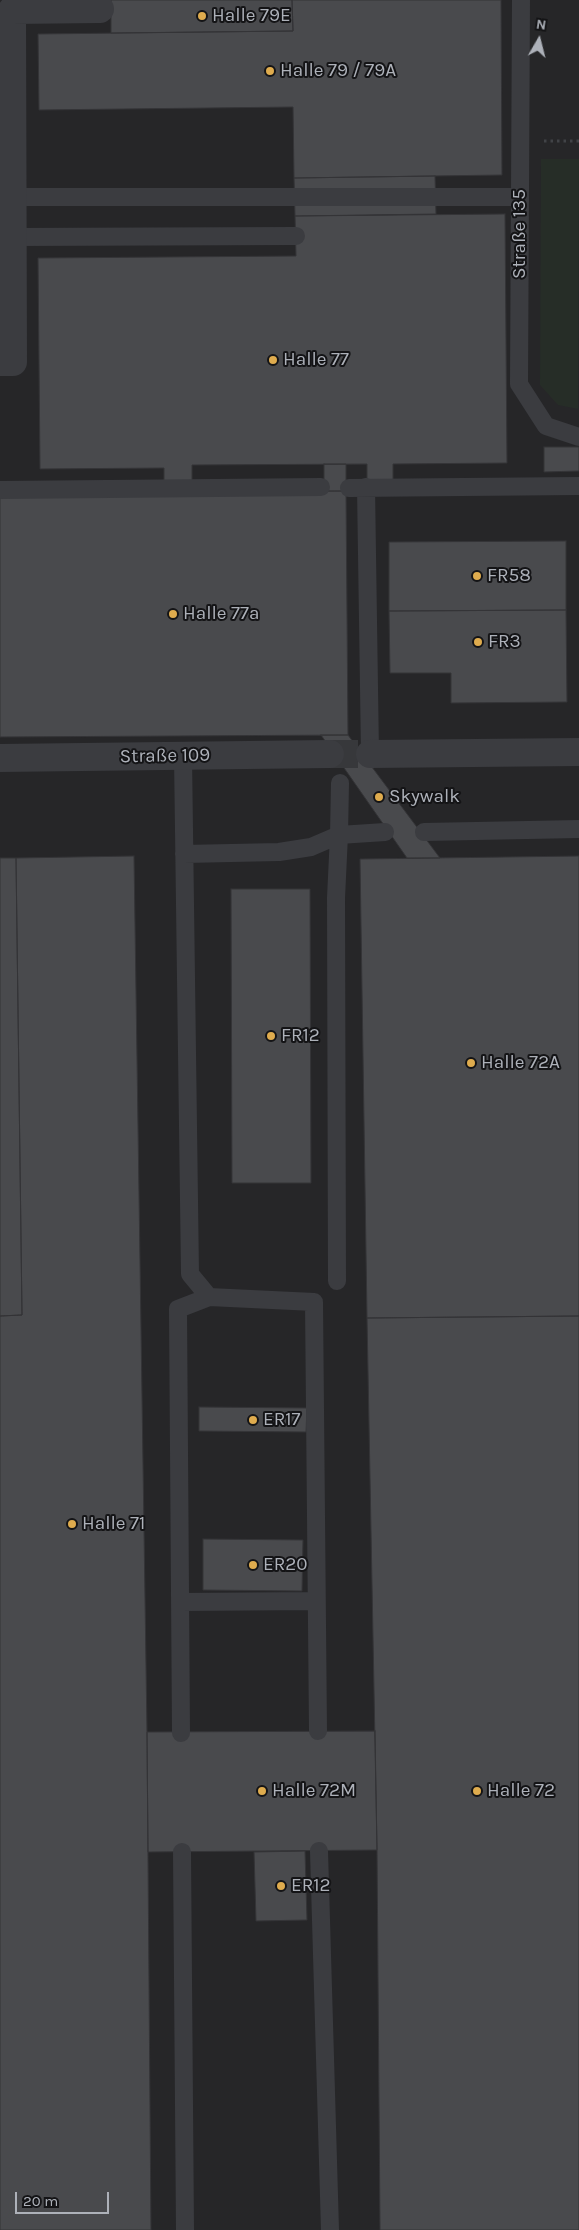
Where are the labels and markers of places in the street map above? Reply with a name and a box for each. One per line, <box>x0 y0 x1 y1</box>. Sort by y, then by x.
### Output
place label: Halle 79E <box>212 5 291 27</box>
marker: Halle 79E <box>196 10 208 22</box>
place label: Halle 79 / 79A <box>280 60 396 82</box>
marker: Halle 79 / 79A <box>264 65 276 77</box>
place label: Halle 77 <box>283 349 349 371</box>
marker: Halle 77 <box>267 354 279 366</box>
place label: FR58 <box>487 565 531 587</box>
marker: FR58 <box>471 570 483 582</box>
place label: Halle 77a <box>183 603 259 625</box>
marker: Halle 77a <box>167 608 179 620</box>
place label: FR3 <box>488 631 521 653</box>
marker: FR3 <box>472 636 484 648</box>
place label: Skywalk <box>389 786 460 808</box>
marker: Skywalk <box>373 791 385 803</box>
place label: FR12 <box>281 1025 320 1047</box>
marker: FR12 <box>265 1030 277 1042</box>
place label: Halle 72A <box>481 1052 560 1074</box>
marker: Halle 72A <box>465 1057 477 1069</box>
place label: ER17 <box>263 1409 301 1431</box>
marker: ER17 <box>247 1414 259 1426</box>
place label: Halle 71 <box>82 1513 145 1535</box>
marker: Halle 71 <box>66 1518 78 1530</box>
place label: ER20 <box>263 1554 308 1576</box>
marker: ER20 <box>247 1559 259 1571</box>
place label: Halle 72M <box>272 1780 356 1802</box>
place label: Halle 72 <box>487 1780 555 1802</box>
marker: Halle 72M <box>256 1785 268 1797</box>
marker: Halle 72 <box>471 1785 483 1797</box>
place label: ER12 <box>291 1875 331 1897</box>
marker: ER12 <box>275 1880 287 1892</box>

